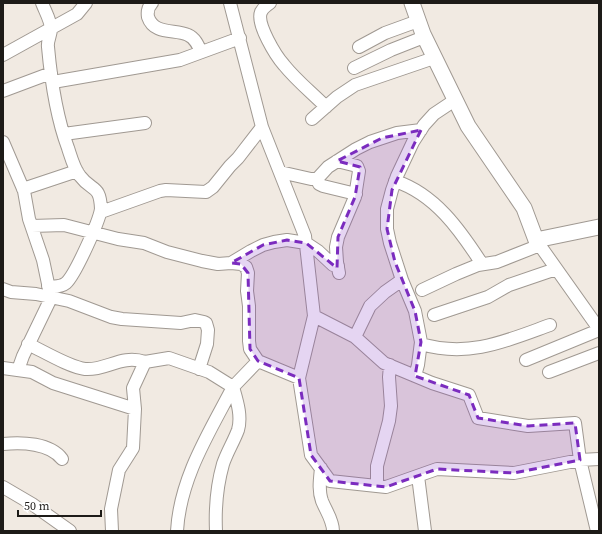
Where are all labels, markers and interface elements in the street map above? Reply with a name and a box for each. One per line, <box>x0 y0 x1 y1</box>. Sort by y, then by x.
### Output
scale bar <box>18 492 101 518</box>
text: 50 m <box>24 498 50 514</box>

